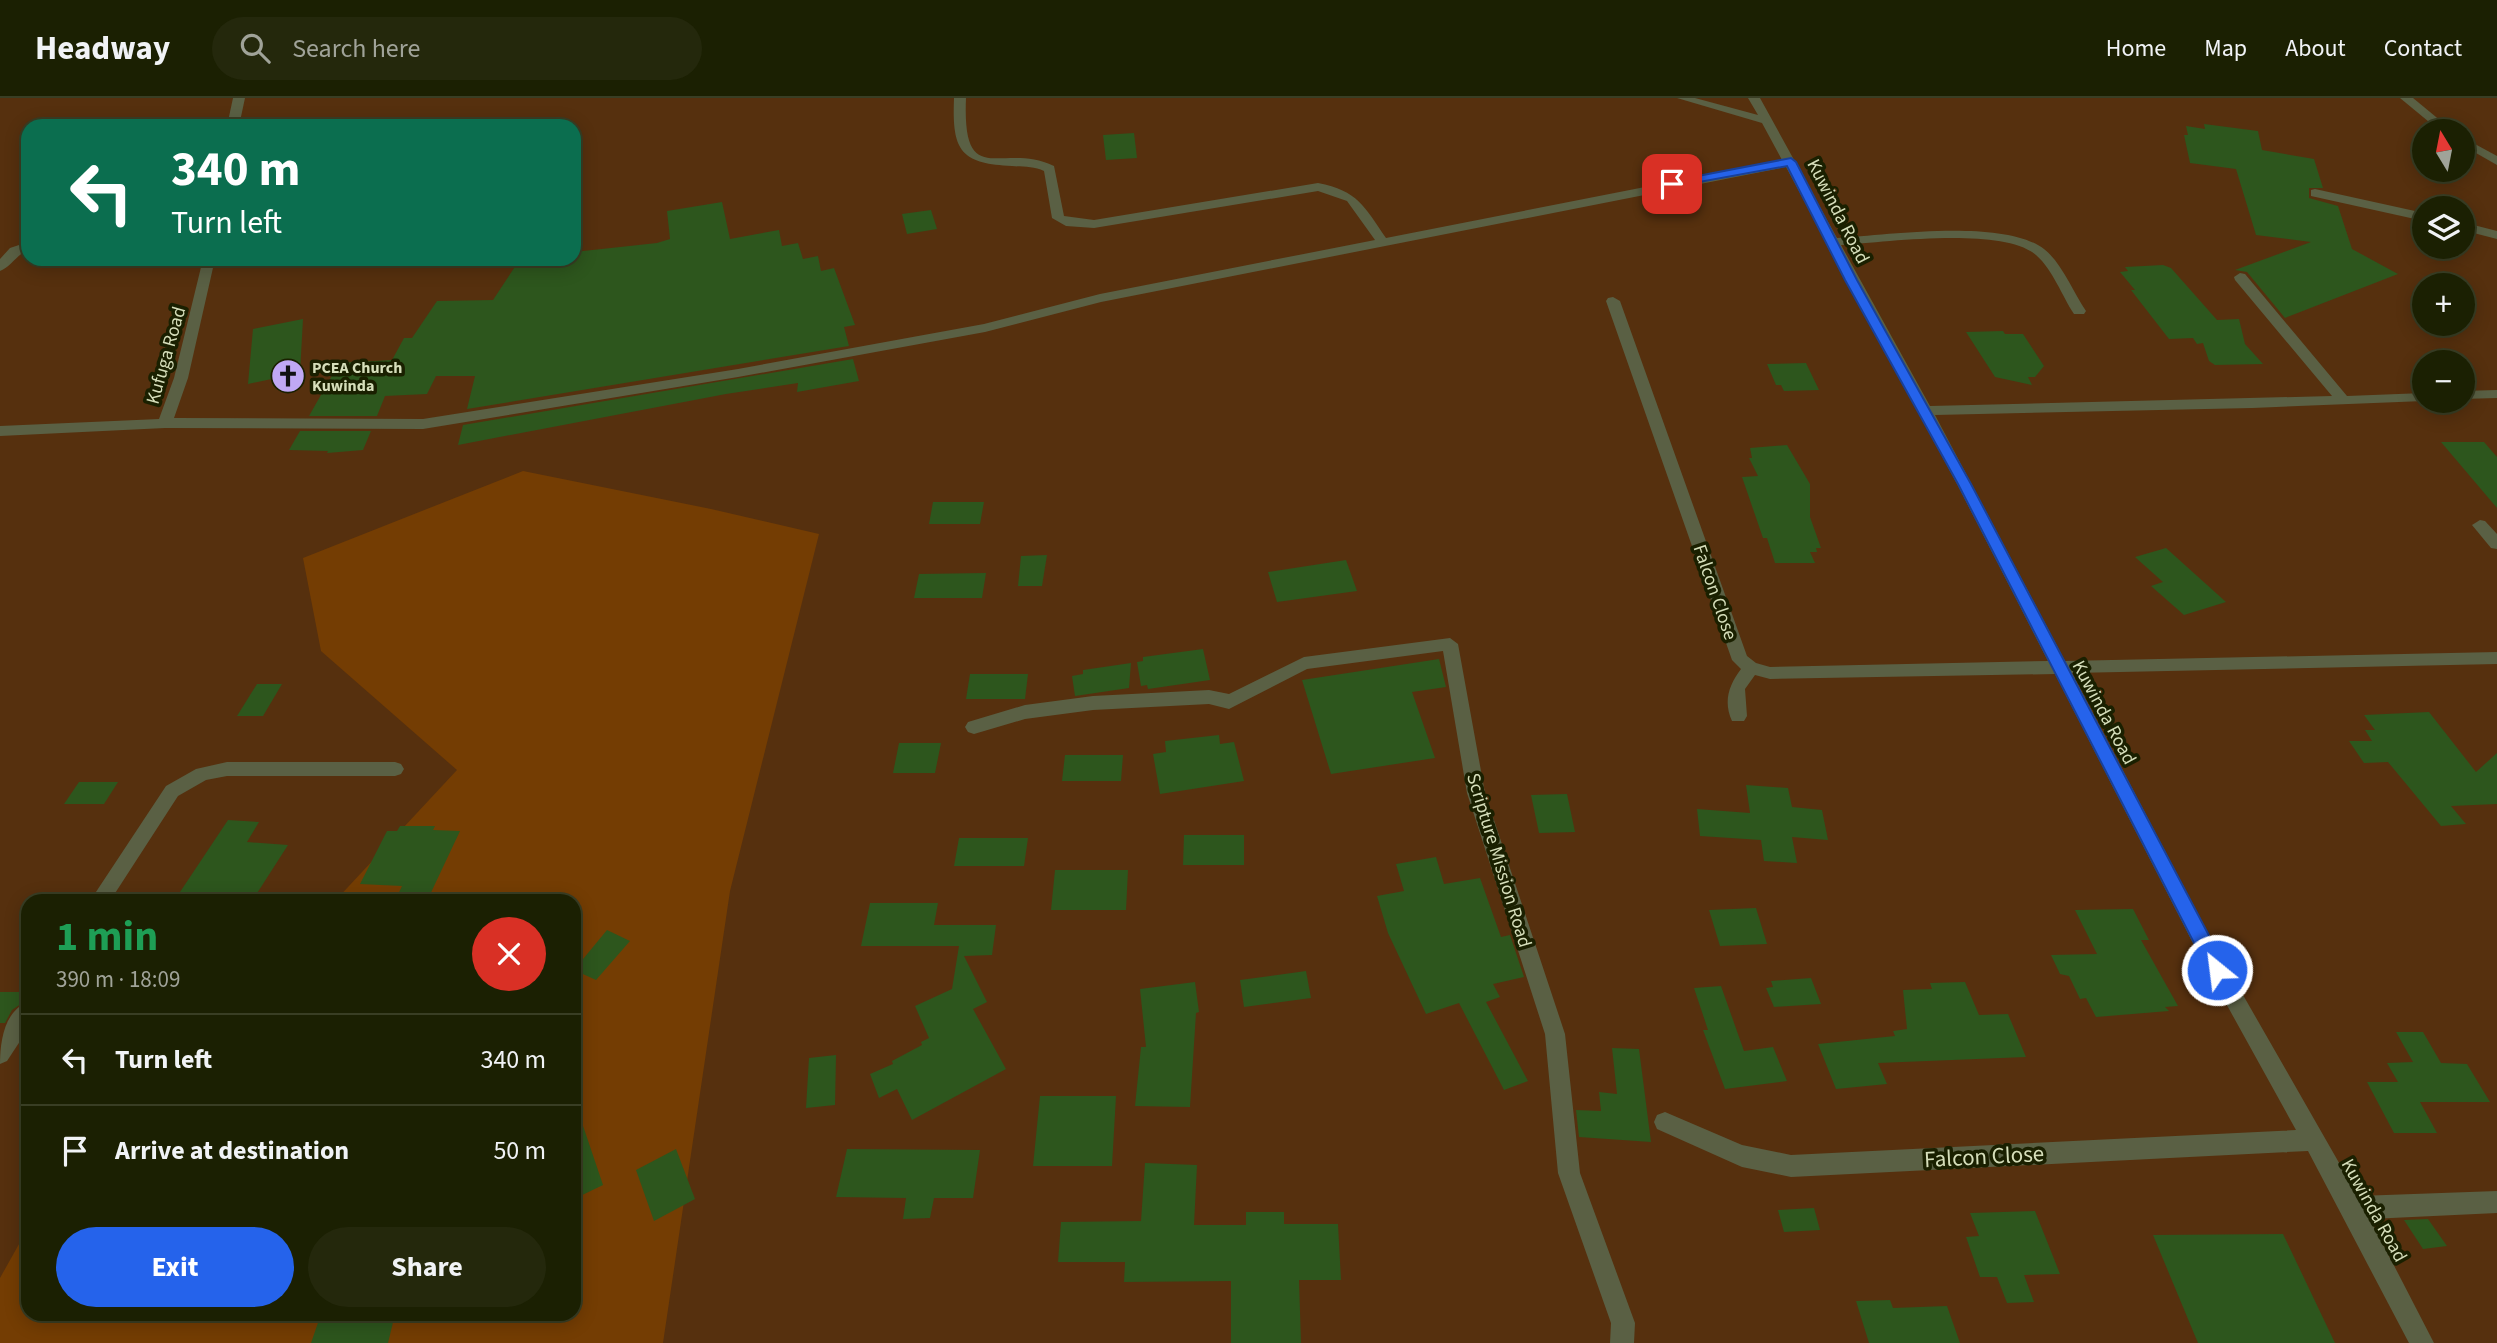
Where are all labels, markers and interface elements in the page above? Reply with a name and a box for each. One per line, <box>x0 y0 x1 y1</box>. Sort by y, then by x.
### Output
search box <box>212 17 702 80</box>
text: Headway <box>35 25 170 72</box>
icon: search <box>236 29 274 67</box>
text: Search here <box>292 30 420 67</box>
text: Home <box>2106 31 2166 66</box>
text: Map <box>2204 31 2247 66</box>
text: About <box>2285 31 2346 66</box>
text: Contact <box>2384 31 2462 66</box>
north arrow <box>2412 119 2474 182</box>
map controls <box>2412 119 2475 413</box>
text: 340 m <box>171 135 300 205</box>
icon: left <box>56 147 147 238</box>
pin <box>1642 154 1702 214</box>
street label: Kuwinda Road <box>1800 155 1876 269</box>
icon: arrive <box>1653 165 1691 203</box>
button: layers <box>2412 196 2475 259</box>
text: Turn left <box>171 200 282 246</box>
button: + <box>2412 273 2475 336</box>
street label: Kufuga Road <box>140 303 193 407</box>
button: − <box>2412 350 2475 413</box>
church icon: PCEA Church Kuwinda <box>269 357 307 395</box>
place label: PCEA Church Kuwinda <box>312 357 402 397</box>
street label: Falcon Close <box>1686 541 1744 644</box>
street label: Kuwinda Road <box>2065 656 2142 770</box>
street label: Scripture Mission Road <box>1459 770 1538 951</box>
text: 1 min <box>56 907 158 967</box>
button: close <box>472 917 546 991</box>
position arrow <box>2180 933 2254 1007</box>
text: 390 m · 18:09 <box>56 963 180 996</box>
icon: left <box>56 1041 94 1079</box>
text: Turn left <box>115 1041 212 1078</box>
text: 340 m <box>480 1041 546 1078</box>
icon: arrive <box>56 1132 94 1170</box>
text: Arrive at destination <box>115 1132 349 1169</box>
text: 50 m <box>493 1132 546 1169</box>
street label: Falcon Close <box>1923 1137 2045 1176</box>
street label: Kuwinda Road <box>2334 1154 2413 1267</box>
button: Exit <box>56 1227 294 1307</box>
button: Share <box>308 1227 546 1307</box>

